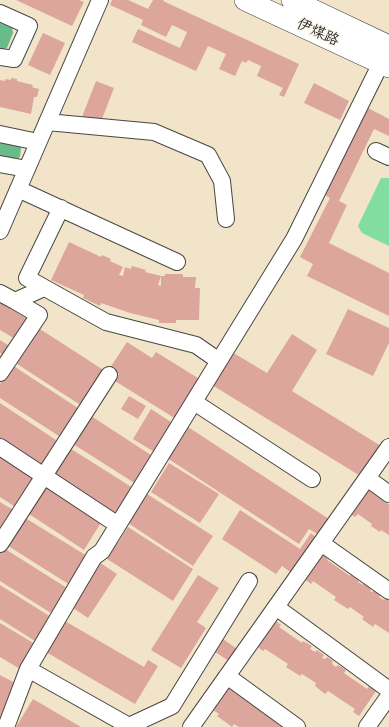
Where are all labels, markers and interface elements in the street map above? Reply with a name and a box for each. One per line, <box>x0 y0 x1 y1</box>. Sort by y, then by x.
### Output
street label: 伊煤路 <box>293 16 341 52</box>

